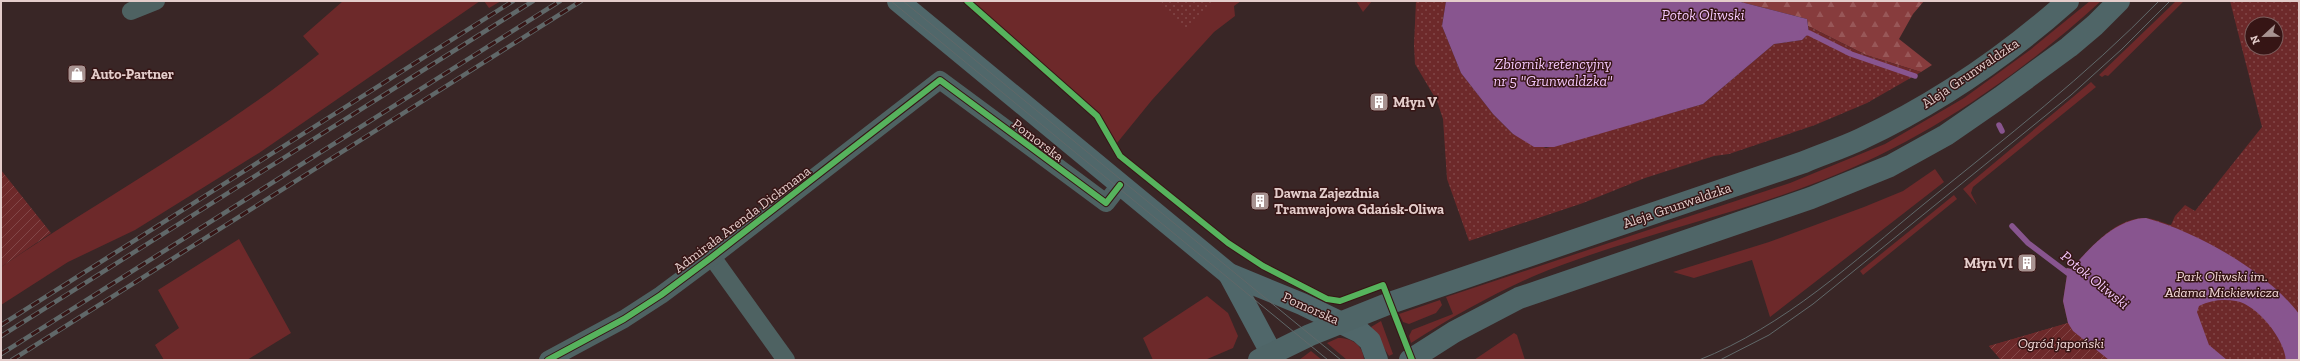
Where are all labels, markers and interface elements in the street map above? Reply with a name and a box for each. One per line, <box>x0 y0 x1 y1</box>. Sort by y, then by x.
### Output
water label: Potok Oliwski <box>1662 6 1745 24</box>
north arrow <box>2244 16 2284 56</box>
text: N <box>2247 33 2263 46</box>
street label: Aleja Grunwaldzka <box>1918 35 2022 112</box>
water label: Zbiornik retencyjny nr 5 "Grunwaldzka" <box>1493 55 1613 90</box>
shop icon: Auto-Partner <box>66 63 88 85</box>
place label: Auto-Partner <box>91 66 174 83</box>
building icon: Młyn V <box>1368 91 1390 113</box>
place label: Młyn V <box>1393 94 1438 111</box>
street label: Pomorska <box>1009 115 1067 165</box>
street label: Admirała Arenda Dickmana <box>671 162 814 276</box>
street label: Aleja Grunwaldzka <box>1621 179 1734 232</box>
place label: Dawna Zajezdnia Tramwajowa Gdańsk-Oliwa <box>1274 185 1444 218</box>
building icon: Dawna Zajezdnia Tramwajowa Gdańsk-Oliwa <box>1249 190 1271 212</box>
water label: Potok Oliwski <box>2057 247 2133 313</box>
building icon: Młyn VI <box>2016 252 2038 274</box>
place label: Młyn VI <box>1964 255 2013 272</box>
park label: Park Oliwski im. Adama Mickiewicza <box>2164 268 2279 301</box>
street label: Pomorska <box>1280 288 1342 329</box>
park label: Ogród japoński <box>2018 335 2104 352</box>

